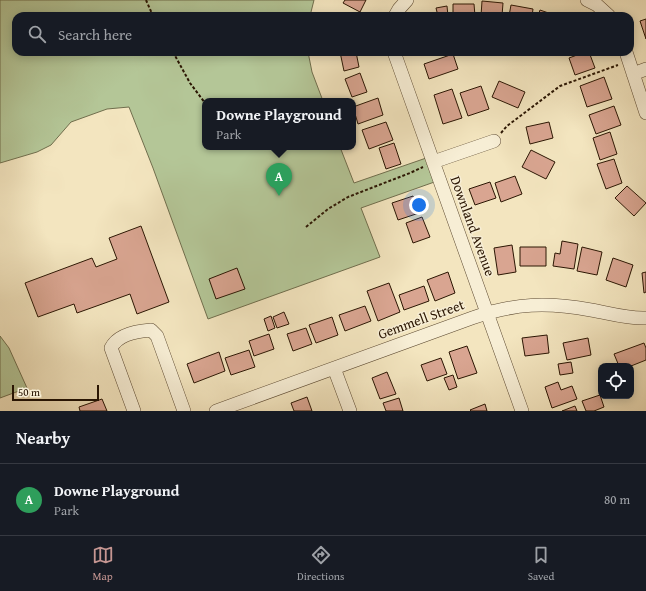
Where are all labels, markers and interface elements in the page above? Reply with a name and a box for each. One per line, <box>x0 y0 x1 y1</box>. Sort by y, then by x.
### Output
search box <box>12 12 634 56</box>
icon: search <box>26 23 48 45</box>
text: Search here <box>58 24 132 45</box>
popup <box>202 98 356 150</box>
text: Downe Playground <box>216 104 342 125</box>
text: Park <box>216 125 241 144</box>
pin: A <box>266 163 292 196</box>
street label: Downland Avenue <box>446 173 501 279</box>
your location <box>409 195 429 215</box>
street label: Gemmell Street <box>375 294 467 344</box>
map controls <box>598 363 634 399</box>
button: locate <box>598 363 634 399</box>
scale bar <box>12 383 99 402</box>
text: 50 m <box>18 384 40 400</box>
text: Nearby <box>16 425 70 450</box>
text: Downe Playground <box>54 480 179 501</box>
text: A <box>25 490 33 509</box>
text: 80 m <box>604 490 630 509</box>
text: Park <box>54 501 79 520</box>
tab: Map <box>92 544 114 584</box>
tab: Directions <box>297 544 344 584</box>
tab: Saved <box>528 544 554 584</box>

